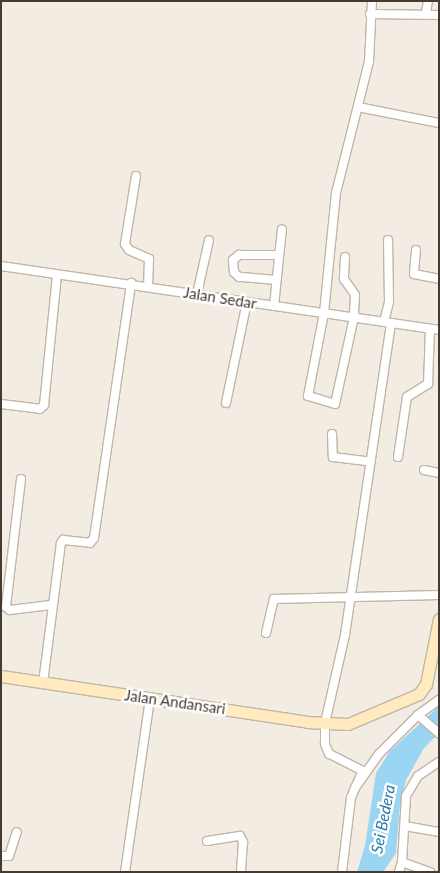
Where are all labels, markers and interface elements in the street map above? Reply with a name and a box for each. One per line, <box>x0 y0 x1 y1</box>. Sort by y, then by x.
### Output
street label: Jalan Sedar <box>182 283 258 313</box>
street label: Jalan Andansari <box>123 686 227 718</box>
water label: Sei Bedera <box>367 783 399 855</box>

